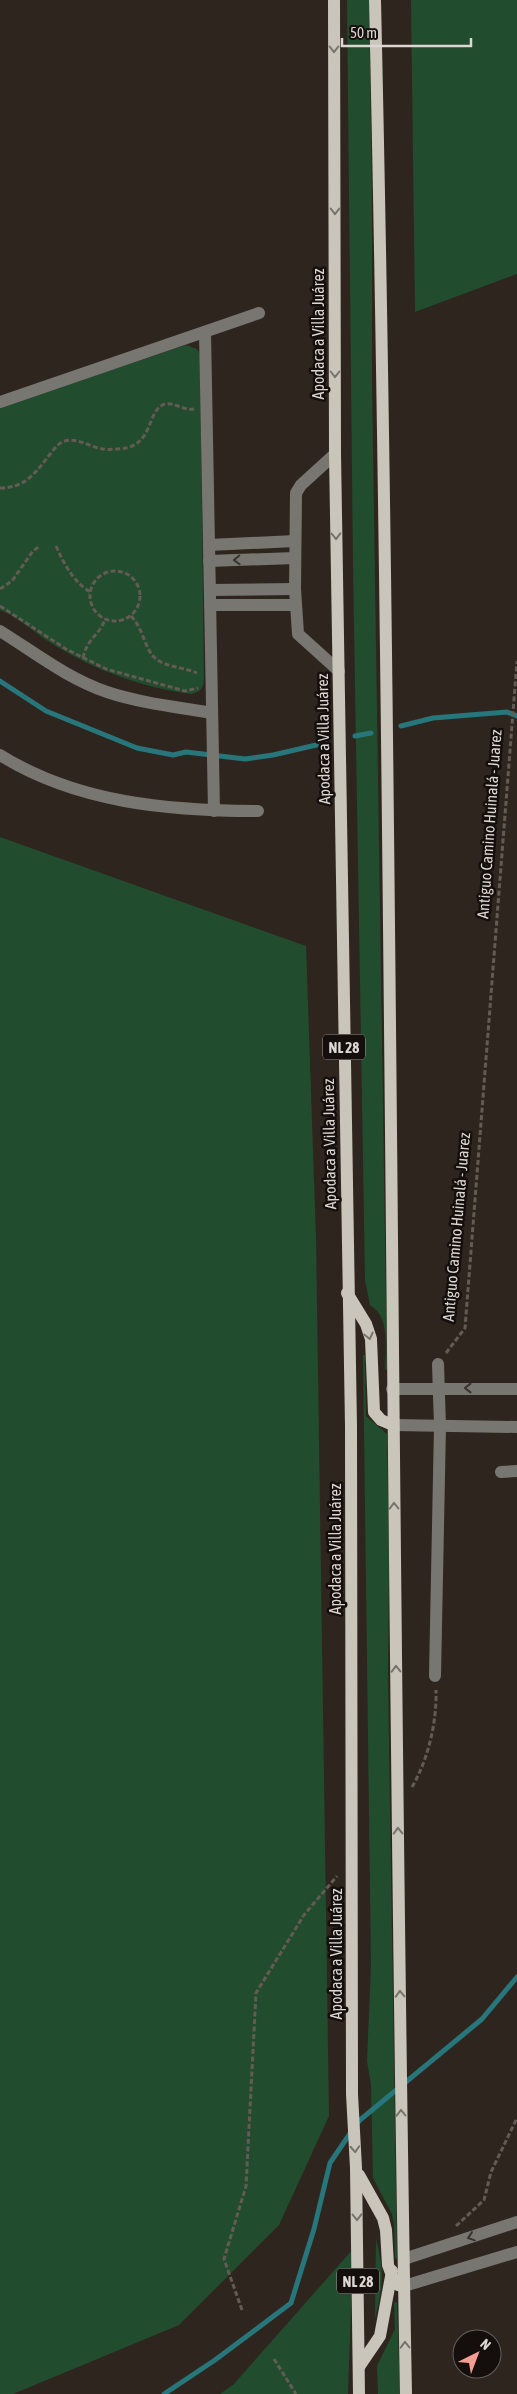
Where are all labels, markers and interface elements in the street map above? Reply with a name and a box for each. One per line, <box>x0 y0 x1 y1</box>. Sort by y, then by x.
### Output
scale bar <box>342 15 471 47</box>
text: 50 m <box>350 24 377 41</box>
one-way arrow <box>329 45 339 53</box>
one-way arrow <box>330 208 340 215</box>
street label: Apodaca a Villa Juárez <box>309 268 328 399</box>
one-way arrow <box>330 370 340 378</box>
one-way arrow <box>331 532 341 540</box>
one-way arrow <box>233 554 241 565</box>
street label: Apodaca a Villa Juárez <box>313 673 334 805</box>
street label: Antiguo Camino Huinalá - Juarez <box>473 729 506 919</box>
road number: NL 28 <box>323 1034 365 1060</box>
street label: Apodaca a Villa Juárez <box>319 1078 340 1210</box>
street label: Antiguo Camino Huinalá - Juarez <box>439 1132 474 1322</box>
one-way arrow <box>363 1331 374 1340</box>
one-way arrow <box>464 1383 472 1393</box>
street label: Apodaca a Villa Juárez <box>326 1483 345 1614</box>
one-way arrow <box>389 1502 399 1510</box>
one-way arrow <box>391 1665 401 1672</box>
one-way arrow <box>393 1827 403 1835</box>
street label: Apodaca a Villa Juárez <box>327 1888 346 2019</box>
one-way arrow <box>395 1990 405 1998</box>
one-way arrow <box>396 2109 406 2116</box>
one-way arrow <box>350 2145 360 2153</box>
one-way arrow <box>352 2214 362 2221</box>
one-way arrow <box>467 2231 475 2241</box>
road number: NL 28 <box>337 2268 379 2294</box>
north arrow <box>452 2329 502 2379</box>
text: N <box>477 2336 494 2353</box>
one-way arrow <box>400 2341 410 2349</box>

